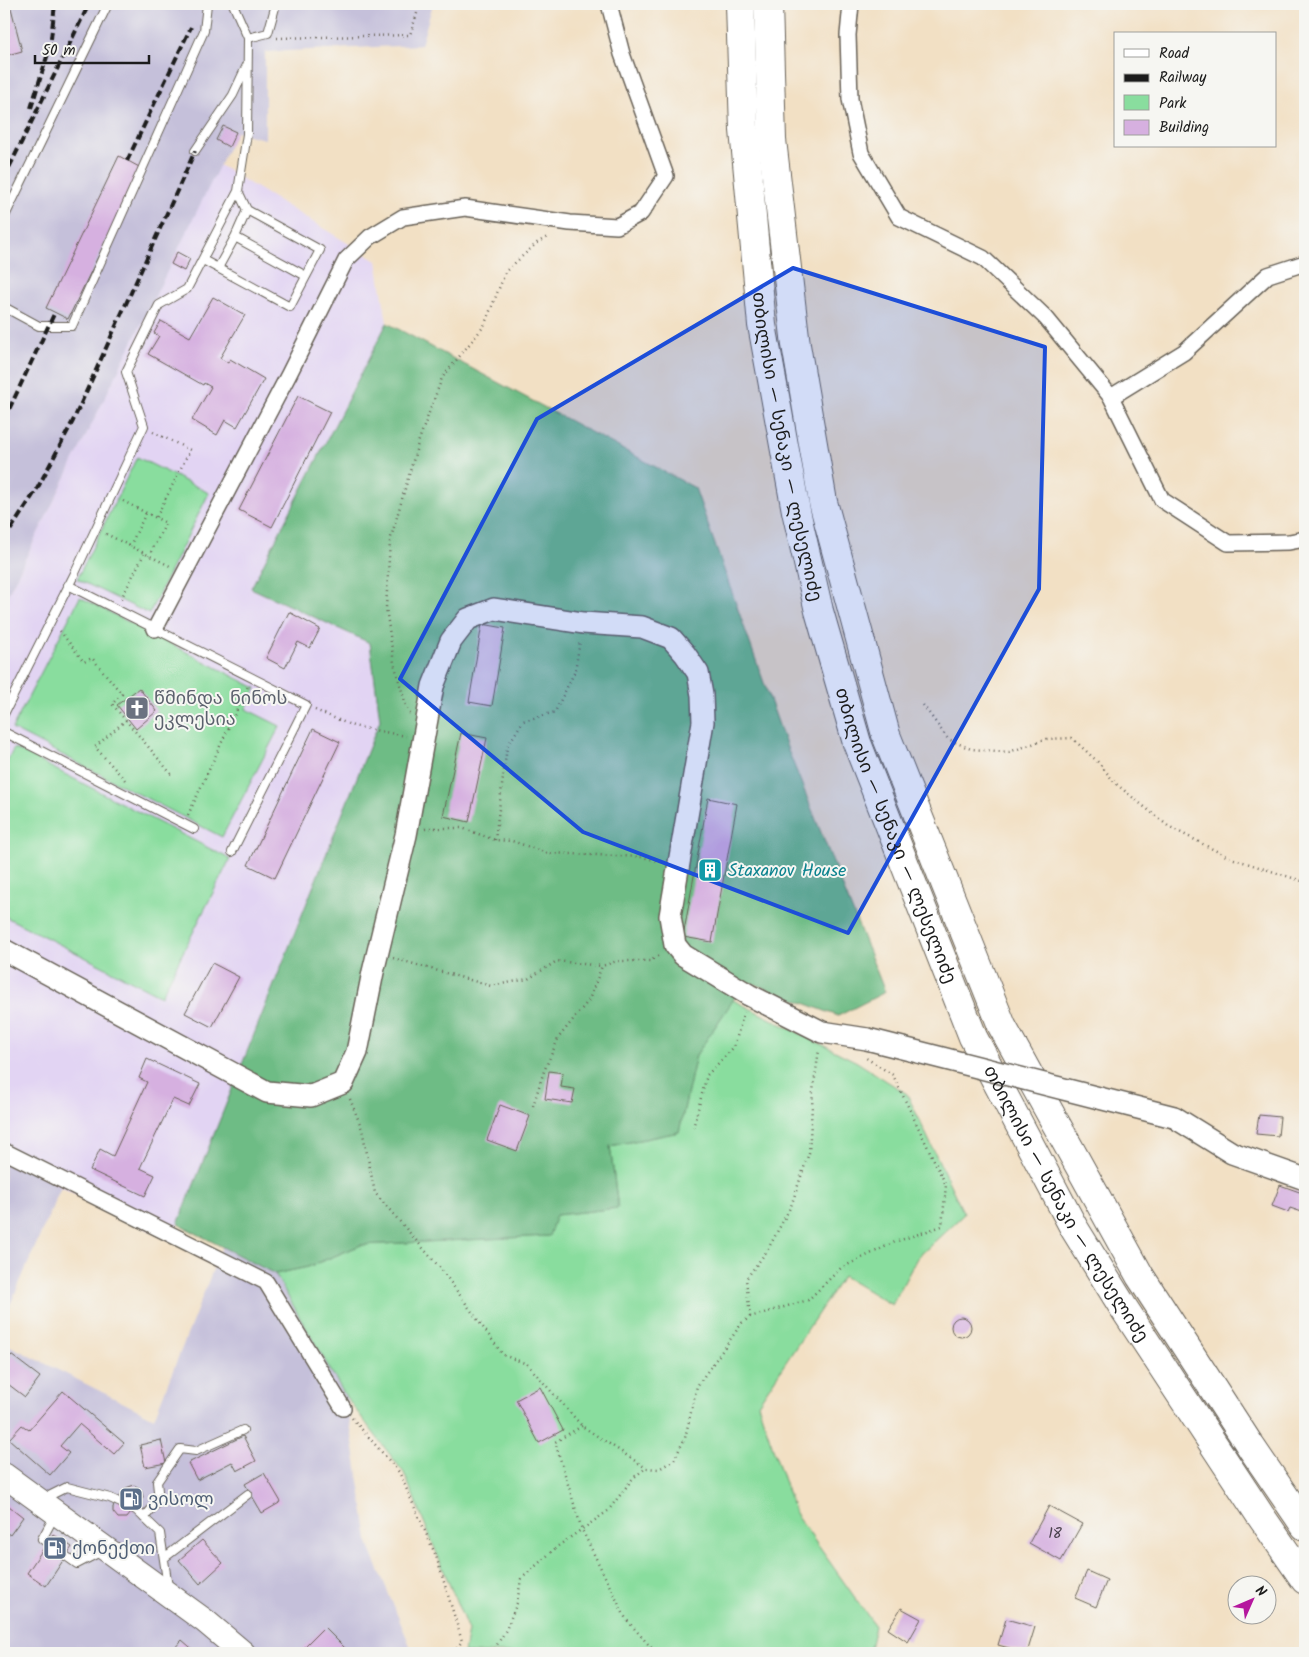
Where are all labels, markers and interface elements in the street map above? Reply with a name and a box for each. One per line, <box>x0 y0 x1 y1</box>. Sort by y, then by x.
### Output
scale bar <box>35 32 149 64</box>
legend <box>1114 32 1276 148</box>
text: 50 m <box>42 39 76 63</box>
text: Road <box>1159 42 1190 66</box>
text: Railway <box>1159 66 1207 90</box>
text: Park <box>1159 92 1187 116</box>
text: Building <box>1159 116 1209 140</box>
street label: თბილისი — სენაკი — ლესელიძე <box>743 291 829 605</box>
street label: თბილისი — სენაკი — ლესელიძე <box>826 684 964 988</box>
place label: წმინდა ნინოს ეკლესია <box>154 685 287 735</box>
church icon: წმინდა ნინოს ეკლესია <box>124 695 150 721</box>
building icon: Staxanov House <box>697 857 723 883</box>
place label: Staxanov House <box>728 857 846 886</box>
street label: თბილისი — სენაკი — ლესელიძე <box>975 1061 1155 1349</box>
fuel station icon: ვისოლ <box>118 1486 144 1512</box>
place label: ვისოლ <box>148 1486 214 1515</box>
house number: 18 <box>1048 1522 1063 1546</box>
fuel station icon: ქონექთი <box>42 1535 68 1561</box>
place label: ქონექთი <box>72 1535 155 1564</box>
north arrow <box>1226 1574 1276 1624</box>
text: N <box>1250 1581 1272 1603</box>

